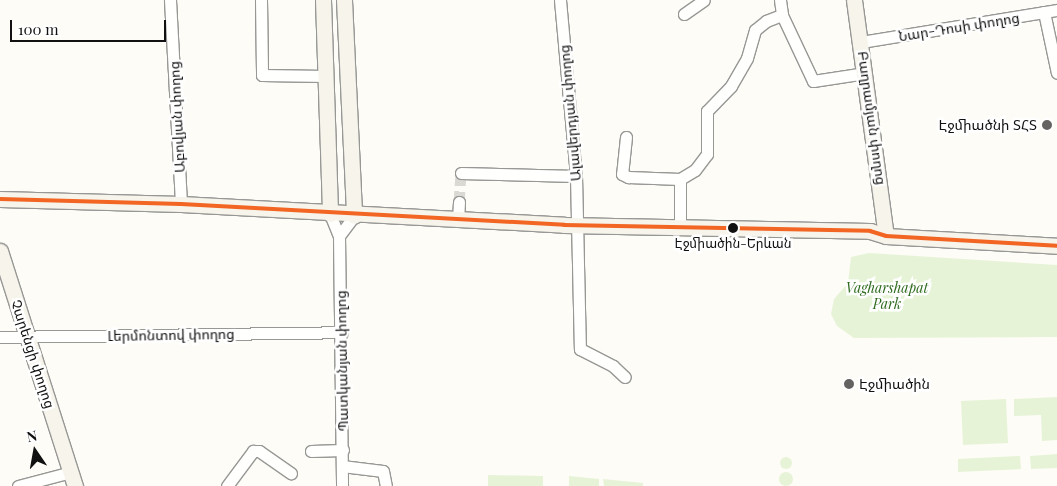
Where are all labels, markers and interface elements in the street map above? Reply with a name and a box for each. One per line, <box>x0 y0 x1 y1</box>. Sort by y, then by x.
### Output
street label: Նար-Դոսի փողոց <box>897 9 1021 45</box>
scale bar <box>12 10 169 42</box>
text: 100 m <box>18 19 59 39</box>
street label: Ալավերդյան փողոց <box>556 44 584 182</box>
street label: Բաղրամյան փողոց <box>854 50 890 186</box>
street label: Աբովյան փողոց <box>166 61 188 173</box>
place label: Էջմիածնի ՏՀՏ <box>939 117 1037 133</box>
marker: Էջմիածնի ՏՀՏ <box>1041 119 1053 131</box>
marker: Էջմիածին-Երևան <box>728 223 738 233</box>
place label: Էջմիածին-Երևան <box>674 235 792 251</box>
park label: Vagharshapat Park <box>846 280 928 312</box>
street label: Պատկանյան փողոց <box>332 290 352 432</box>
street label: Չարենցի փողոց <box>8 298 58 410</box>
street label: Լերմոնտով փողոց <box>107 325 235 345</box>
place label: Էջմիածին <box>859 376 930 392</box>
marker: Էջմիածին <box>843 378 855 390</box>
text: N <box>25 425 39 446</box>
north arrow <box>10 426 60 476</box>

